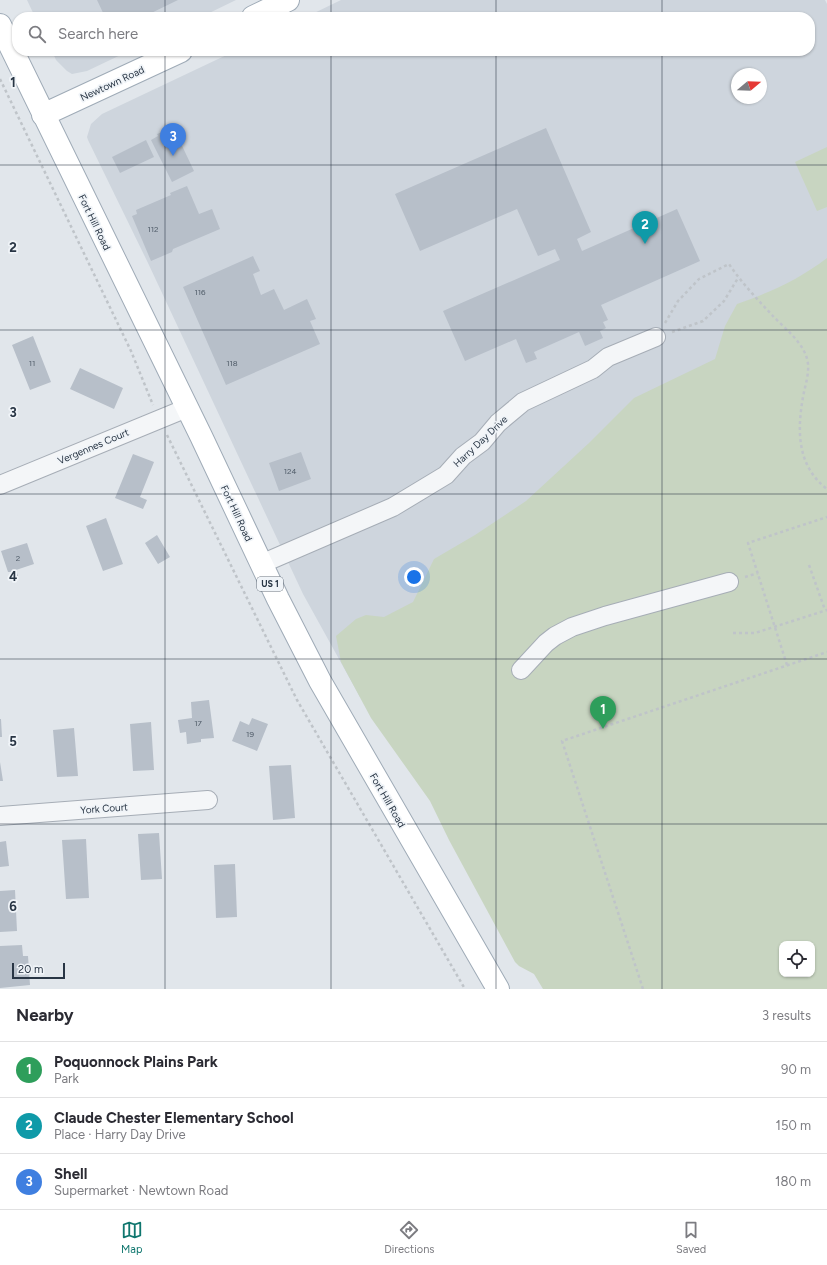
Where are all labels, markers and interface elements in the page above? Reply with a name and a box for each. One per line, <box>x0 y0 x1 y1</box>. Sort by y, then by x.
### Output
search box <box>12 12 815 56</box>
icon: search <box>26 23 48 45</box>
text: Search here <box>58 25 138 43</box>
street label: Newtown Road <box>78 63 146 104</box>
north arrow <box>731 68 767 104</box>
text: 1 <box>10 75 16 90</box>
pin: 3 <box>160 123 186 156</box>
street label: Fort Hill Road <box>75 192 114 252</box>
pin: 2 <box>632 211 658 244</box>
house number: 112 <box>147 224 159 234</box>
text: 2 <box>9 240 17 255</box>
house number: 116 <box>194 287 206 297</box>
house number: 11 <box>29 358 35 368</box>
house number: 118 <box>226 358 238 368</box>
text: 3 <box>9 405 17 420</box>
street label: Harry Day Drive <box>450 412 511 470</box>
street label: Vergennes Court <box>56 426 131 467</box>
house number: 124 <box>284 466 296 476</box>
street label: Fort Hill Road <box>218 483 255 544</box>
house number: 2 <box>16 553 20 563</box>
your location <box>404 567 424 587</box>
text: 4 <box>9 569 17 584</box>
road number: US 1 <box>257 577 283 591</box>
pin: 1 <box>590 696 616 729</box>
house number: 17 <box>194 718 202 728</box>
house number: 19 <box>246 729 254 739</box>
text: 5 <box>9 734 17 749</box>
street label: Fort Hill Road <box>367 771 408 830</box>
street label: York Court <box>80 800 128 817</box>
text: 6 <box>9 899 17 914</box>
map controls <box>779 941 815 977</box>
button: locate <box>779 941 815 977</box>
scale bar <box>12 961 65 980</box>
text: 20 m <box>18 963 43 976</box>
text: Nearby <box>16 1005 74 1025</box>
text: 3 results <box>762 1008 811 1023</box>
text: Poquonnock Plains Park <box>54 1053 218 1071</box>
text: 1 <box>26 1062 32 1077</box>
text: 90 m <box>781 1062 811 1077</box>
text: Park <box>54 1071 79 1086</box>
text: Claude Chester Elementary School <box>54 1109 294 1127</box>
text: 2 <box>25 1118 33 1133</box>
text: 150 m <box>776 1118 811 1133</box>
text: Place · Harry Day Drive <box>54 1127 186 1142</box>
text: Shell <box>54 1165 87 1183</box>
text: 3 <box>25 1174 33 1189</box>
text: 180 m <box>775 1174 811 1189</box>
text: Supermarket · Newtown Road <box>54 1183 228 1198</box>
tab: Map <box>121 1219 143 1256</box>
tab: Directions <box>384 1219 434 1256</box>
tab: Saved <box>676 1219 706 1256</box>

